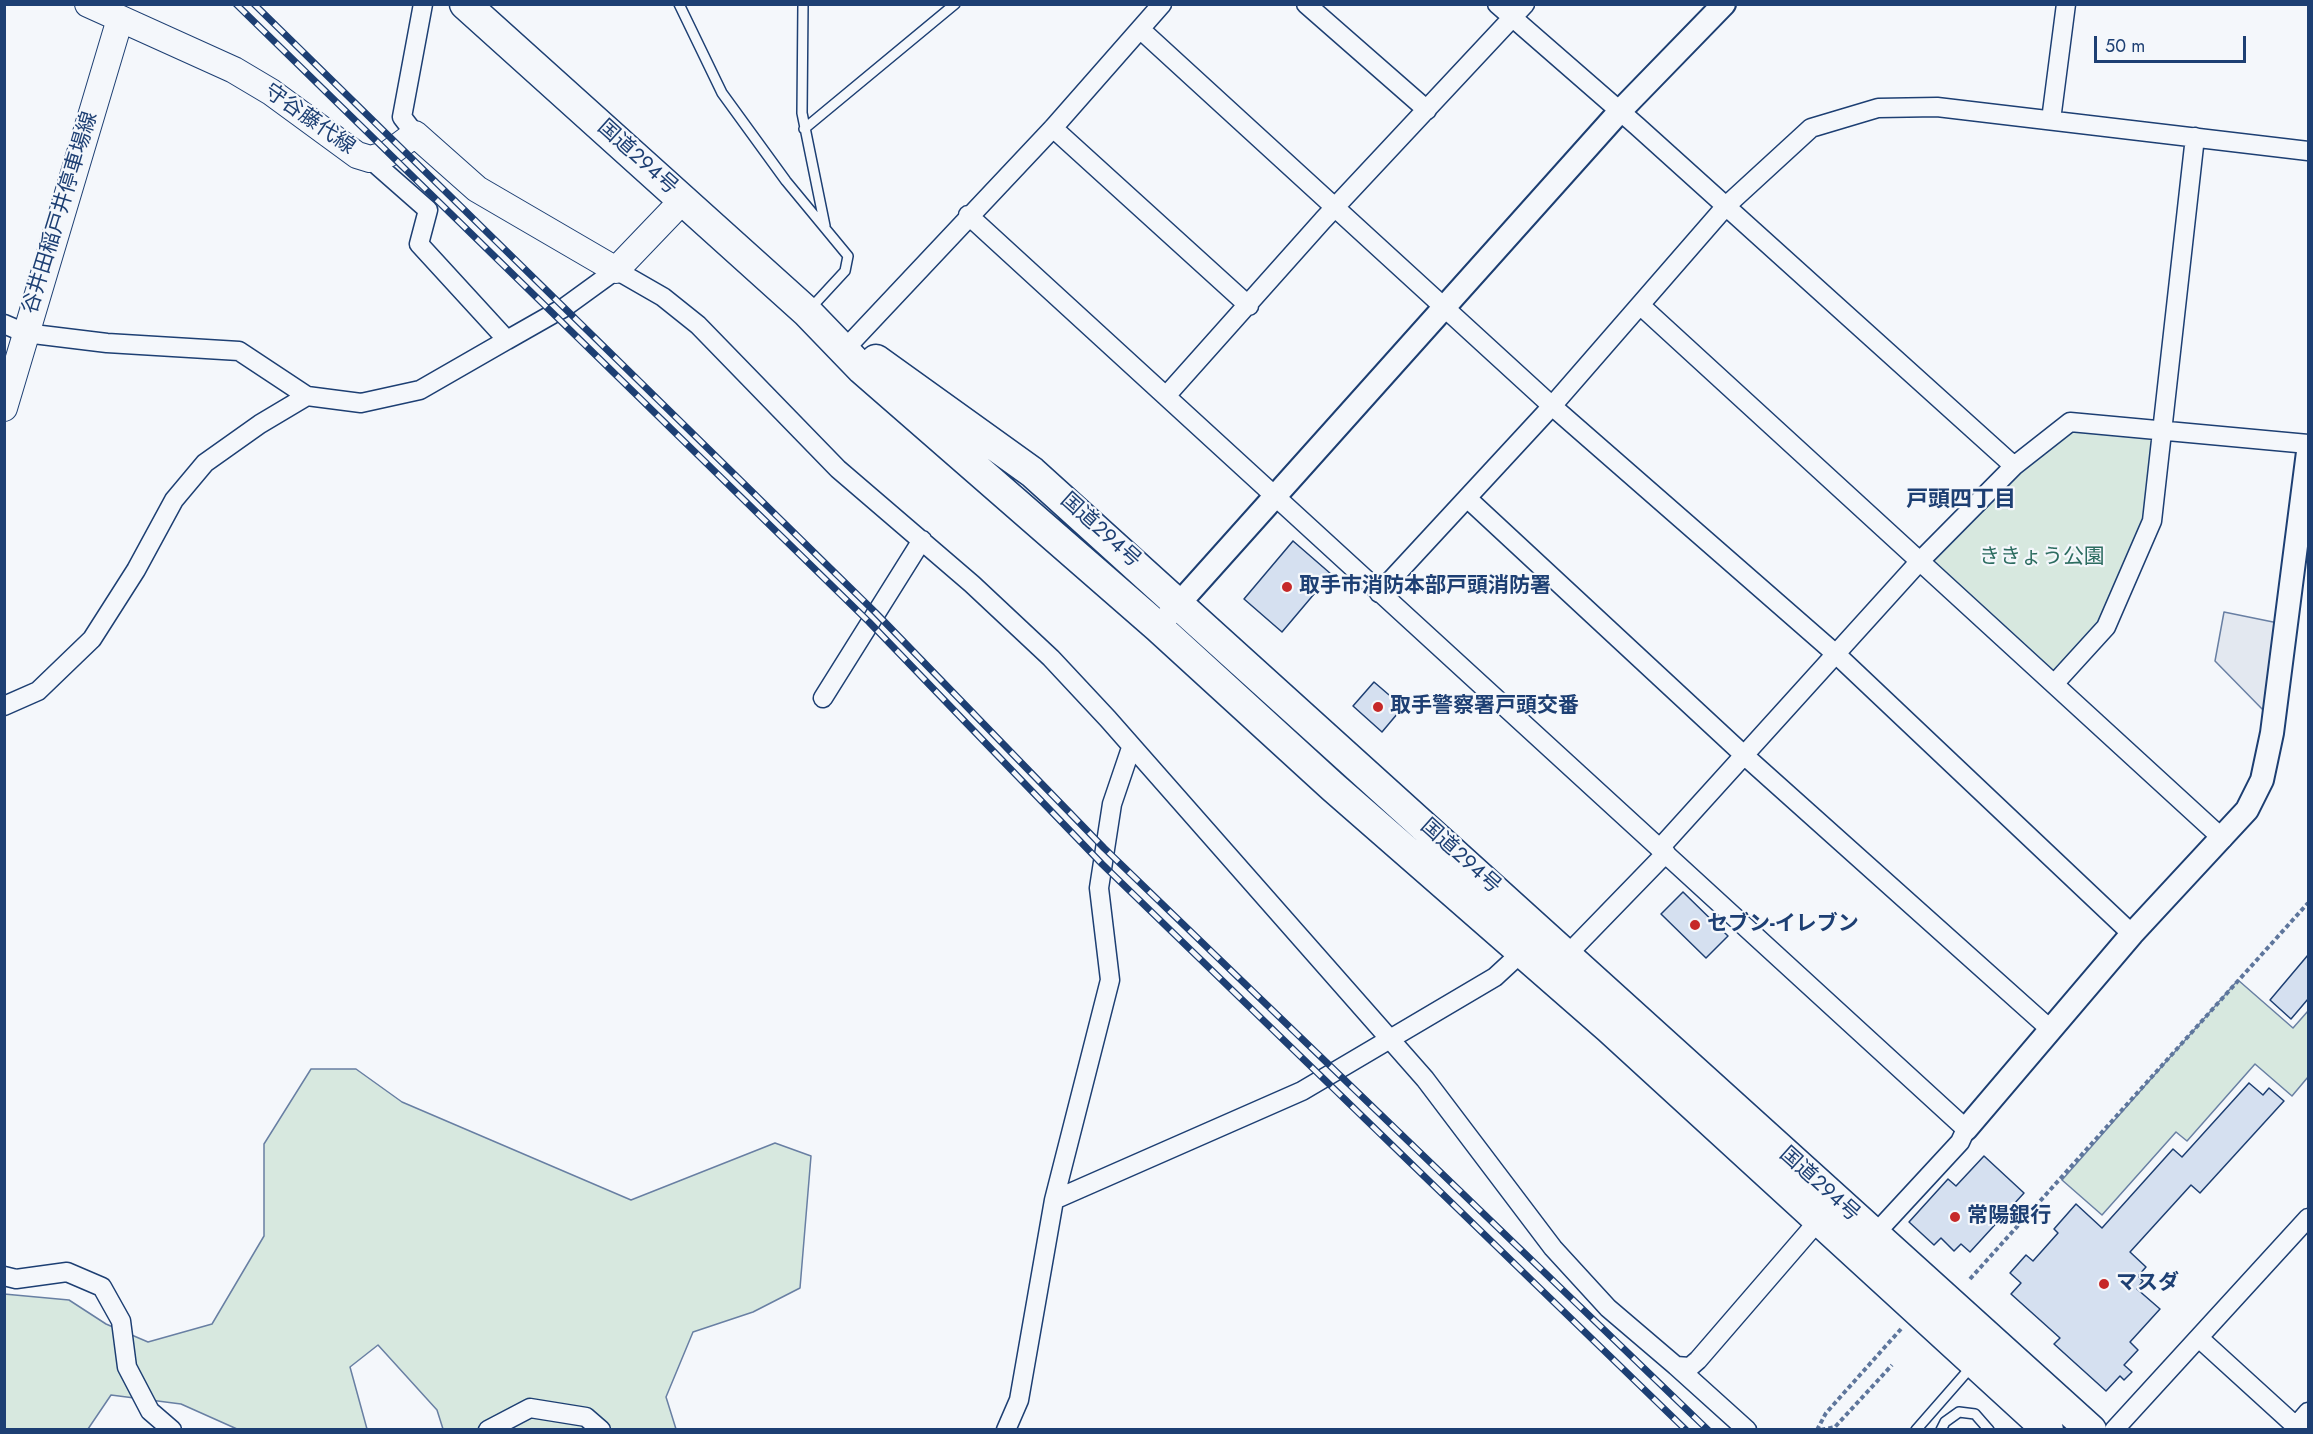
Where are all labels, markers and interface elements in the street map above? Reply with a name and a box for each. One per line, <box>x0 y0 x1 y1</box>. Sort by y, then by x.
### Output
scale bar <box>2097 24 2248 62</box>
text: 50 m <box>2105 33 2145 59</box>
street label: 守谷藤代線 <box>259 80 359 160</box>
street label: 谷井田稲戸井停車場線 <box>18 109 104 317</box>
street label: 国道294号 <box>592 115 682 201</box>
street label: 国道294号 <box>1055 488 1145 574</box>
district label: 戸頭四丁目 <box>1906 488 2016 514</box>
park label: ききょう公園 <box>1979 545 2105 571</box>
place label: 取手市消防本部戸頭消防署 <box>1299 574 1551 600</box>
marker: 取手市消防本部戸頭消防署 <box>1280 580 1294 594</box>
place label: 取手警察署戸頭交番 <box>1390 694 1579 720</box>
marker: 取手警察署戸頭交番 <box>1371 700 1385 714</box>
street label: 国道294号 <box>1415 814 1505 900</box>
place label: セブン-イレブン <box>1707 912 1859 938</box>
marker: セブン-イレブン <box>1688 918 1702 932</box>
street label: 国道294号 <box>1774 1142 1864 1228</box>
place label: 常陽銀行 <box>1967 1204 2051 1230</box>
marker: 常陽銀行 <box>1948 1210 1962 1224</box>
place label: マスダ <box>2116 1271 2179 1297</box>
marker: マスダ <box>2097 1277 2111 1291</box>

